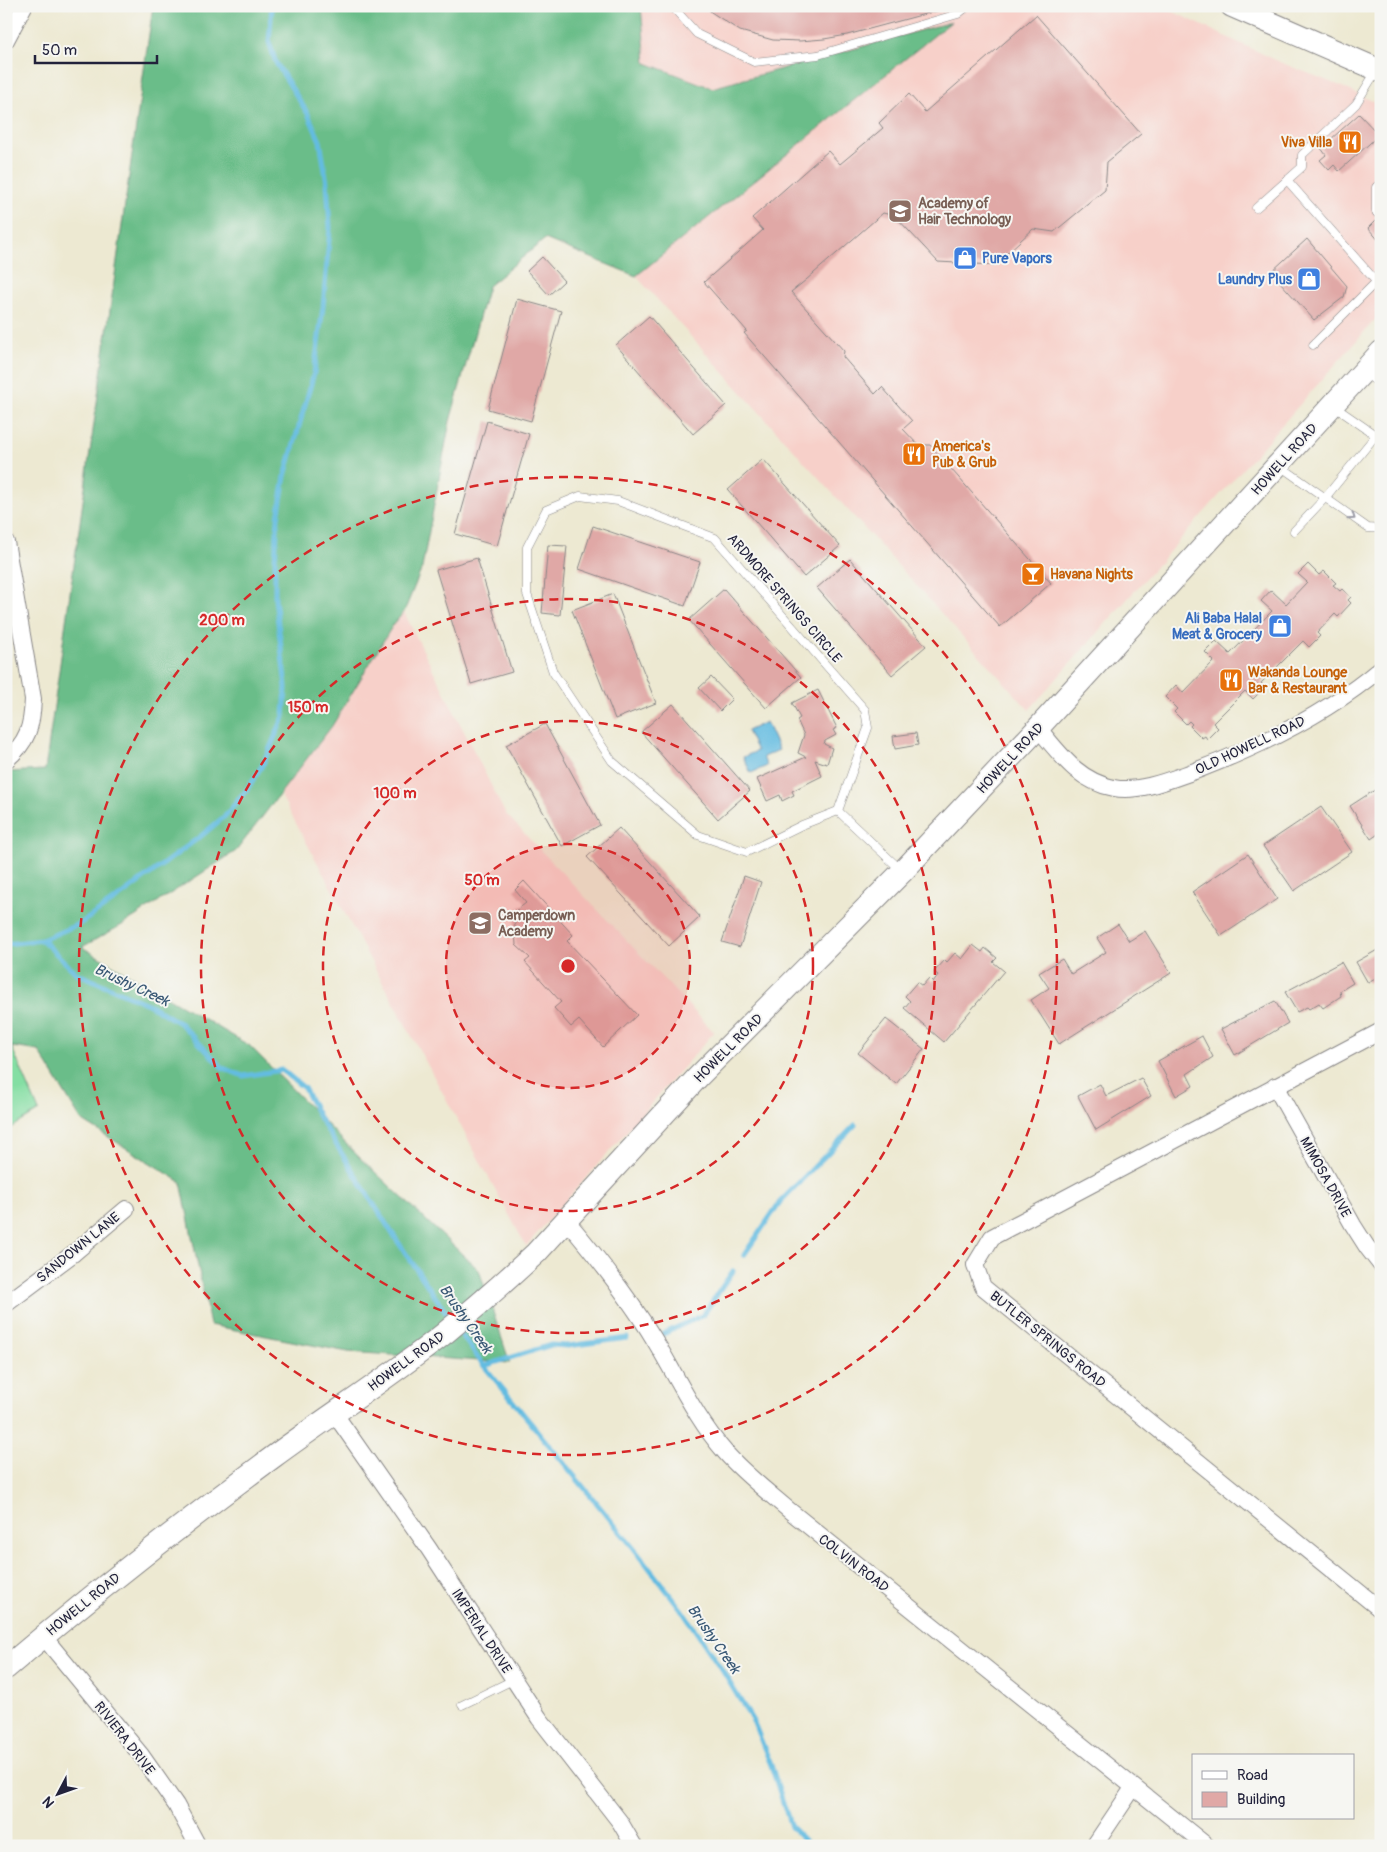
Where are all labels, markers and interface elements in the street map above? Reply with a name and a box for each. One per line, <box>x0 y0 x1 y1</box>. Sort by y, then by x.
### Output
scale bar <box>35 32 158 64</box>
text: 50 m <box>42 41 77 60</box>
restaurant icon: Viva Villa <box>1337 129 1363 155</box>
place label: Viva Villa <box>1281 134 1332 151</box>
place label: Academy of Hair Technology <box>918 195 1011 228</box>
school or university icon: Academy of Hair Technology <box>887 198 913 224</box>
shop icon: Pure Vapors <box>952 245 978 271</box>
place label: Pure Vapors <box>982 250 1052 267</box>
shop icon: Laundry Plus <box>1296 266 1322 292</box>
place label: Laundry Plus <box>1218 271 1293 288</box>
street label: HOWELL ROAD <box>1248 420 1321 499</box>
place label: America's Pub & Grub <box>932 438 997 471</box>
restaurant icon: America's Pub & Grub <box>901 441 927 467</box>
one-way arrow <box>1346 510 1355 520</box>
street label: ARDMORE SPRINGS CIRCLE <box>724 530 845 666</box>
bar icon: Havana Nights <box>1020 561 1046 587</box>
place label: Havana Nights <box>1050 566 1134 583</box>
place label: Ali Baba Halal Meat & Grocery <box>1172 610 1262 643</box>
text: 200 m <box>199 611 245 630</box>
shop icon: Ali Baba Halal Meat & Grocery <box>1267 613 1293 639</box>
place label: Wakanda Lounge Bar & Restaurant <box>1248 664 1348 697</box>
restaurant icon: Wakanda Lounge Bar & Restaurant <box>1218 667 1244 693</box>
text: 150 m <box>288 698 328 717</box>
street label: OLD HOWELL ROAD <box>1193 712 1308 778</box>
street label: HOWELL ROAD <box>973 719 1048 797</box>
text: 100 m <box>374 784 416 803</box>
text: 50 m <box>465 871 499 890</box>
place label: Camperdown Academy <box>498 907 575 940</box>
school or university icon: Camperdown Academy <box>467 910 493 936</box>
centre of rings <box>559 957 577 975</box>
water label: Brushy Creek <box>91 960 174 1012</box>
street label: HOWELL ROAD <box>690 1010 767 1086</box>
street label: MIMOSA DRIVE <box>1296 1134 1355 1221</box>
street label: SANDOWN LANE <box>33 1209 124 1286</box>
water label: Brushy Creek <box>435 1281 497 1359</box>
street label: BUTLER SPRINGS ROAD <box>986 1287 1109 1391</box>
street label: HOWELL ROAD <box>365 1328 448 1395</box>
street label: COLVIN ROAD <box>815 1531 892 1596</box>
street label: HOWELL ROAD <box>43 1569 124 1640</box>
street label: IMPERIAL DRIVE <box>448 1586 515 1677</box>
water label: Brushy Creek <box>683 1601 745 1679</box>
street label: RIVIERA DRIVE <box>91 1698 159 1778</box>
legend <box>1192 1754 1354 1820</box>
text: Road <box>1237 1766 1268 1785</box>
north arrow <box>32 1770 82 1820</box>
text: Building <box>1237 1790 1285 1809</box>
text: N <box>39 1793 58 1811</box>

